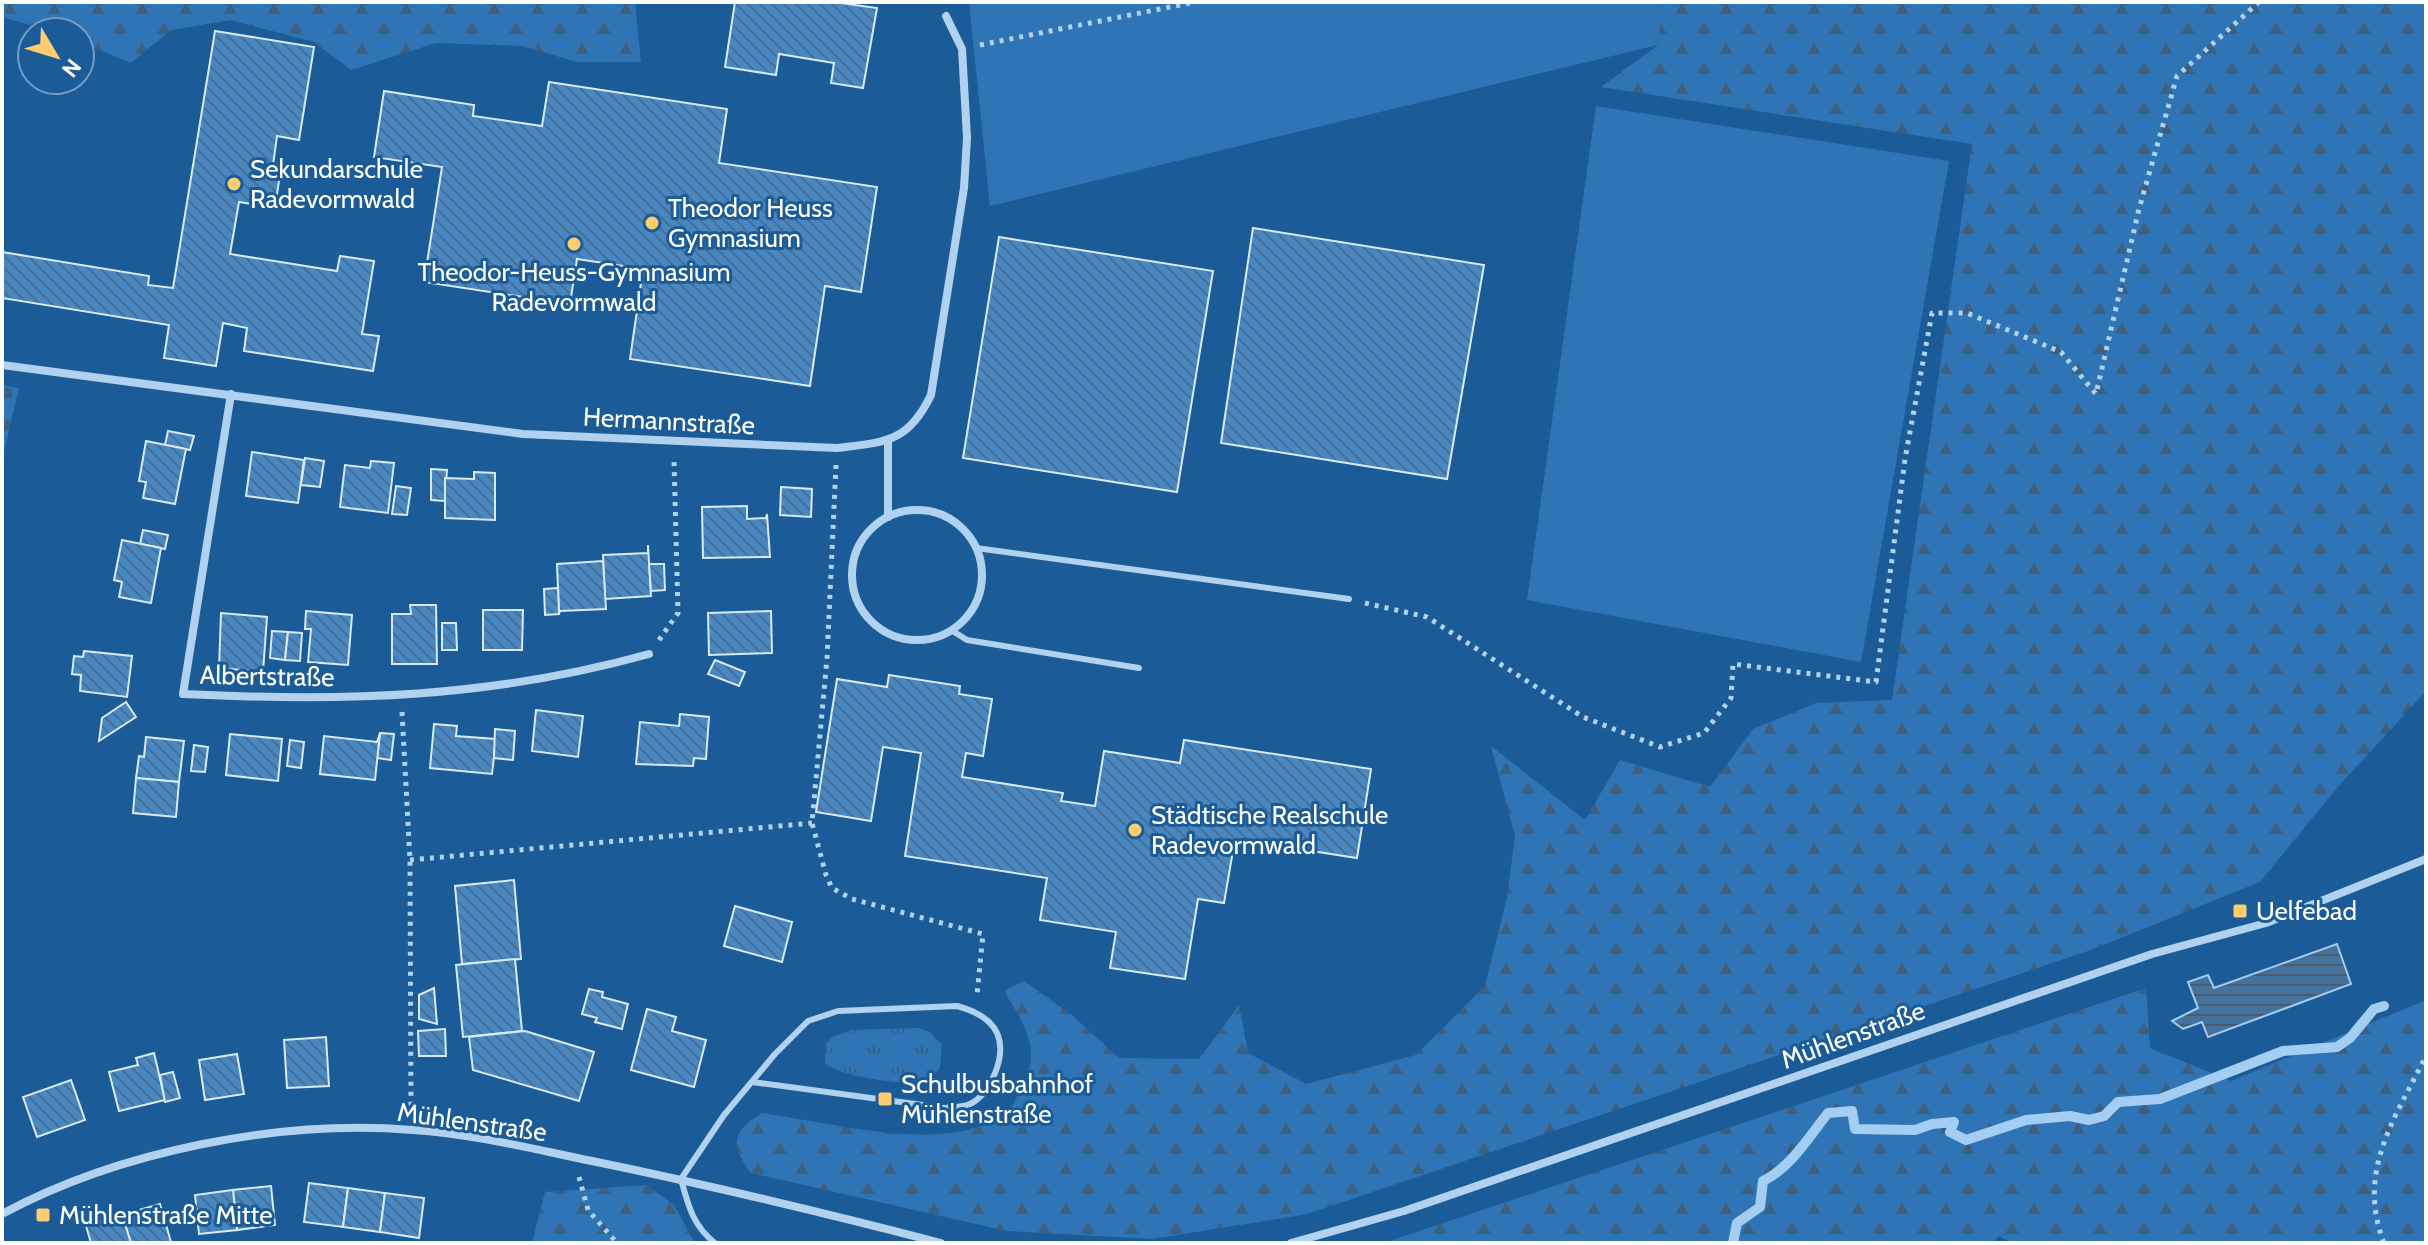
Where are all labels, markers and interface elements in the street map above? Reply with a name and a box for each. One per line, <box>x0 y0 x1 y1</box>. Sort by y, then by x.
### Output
north arrow <box>16 16 96 96</box>
text: N <box>56 54 87 82</box>
place label: Sekundarschule Radevormwald <box>250 153 423 215</box>
marker: Sekundarschule Radevormwald <box>225 175 243 193</box>
place label: Theodor Heuss Gymnasium <box>668 192 833 254</box>
marker: Theodor Heuss Gymnasium <box>643 214 661 232</box>
marker: Theodor-Heuss-Gymnasium Radevormwald <box>565 235 583 253</box>
place label: Theodor-Heuss-Gymnasium Radevormwald <box>417 256 731 318</box>
street label: Hermannstraße <box>582 401 756 441</box>
street label: Albertstraße <box>199 659 335 693</box>
place label: Städtische Realschule Radevormwald <box>1151 799 1388 861</box>
marker: Städtische Realschule Radevormwald <box>1126 821 1144 839</box>
place label: Uelfebad <box>2256 895 2357 927</box>
marker: Uelfebad <box>2231 902 2249 920</box>
street label: Mühlenstraße <box>1777 994 1929 1076</box>
place label: Schulbusbahnhof Mühlenstraße <box>901 1068 1093 1130</box>
marker: Schulbusbahnhof Mühlenstraße <box>876 1090 894 1108</box>
street label: Mühlenstraße <box>395 1096 549 1148</box>
place label: Mühlenstraße Mitte <box>59 1199 273 1231</box>
marker: Mühlenstraße Mitte <box>34 1206 52 1224</box>

